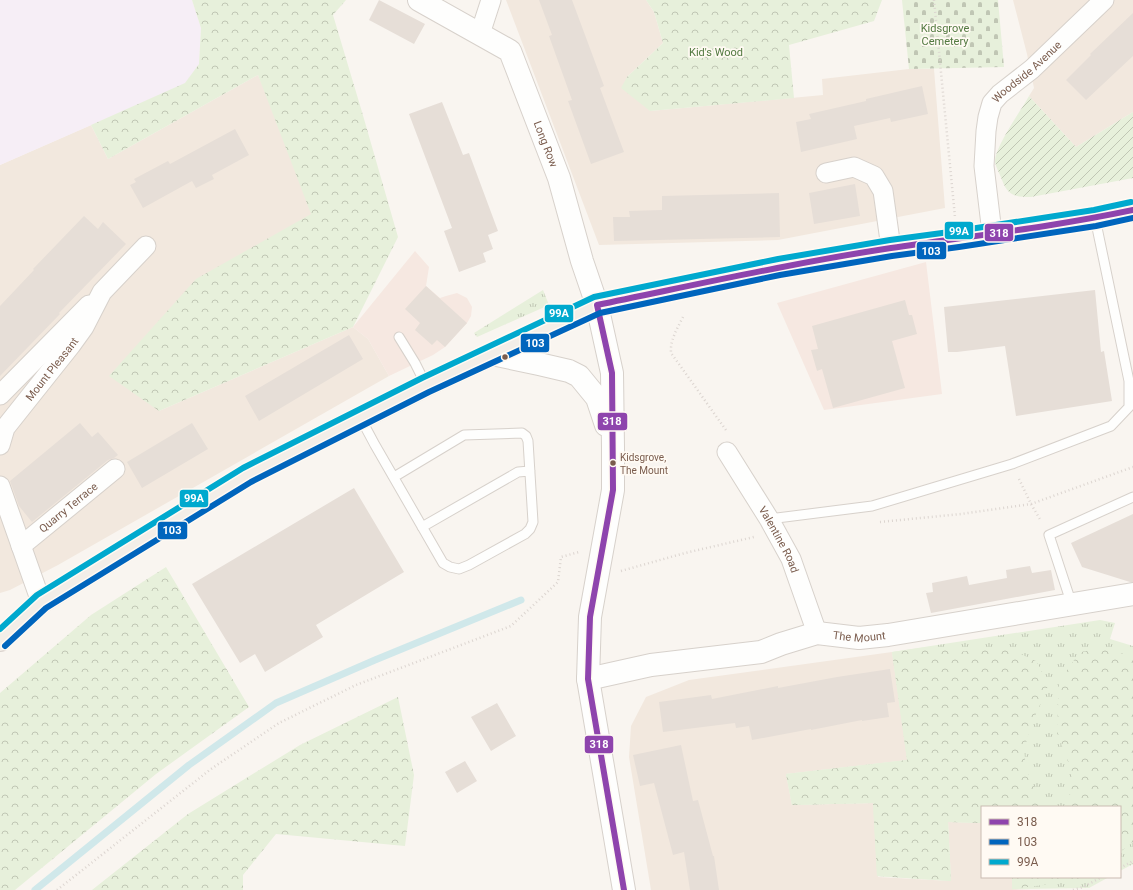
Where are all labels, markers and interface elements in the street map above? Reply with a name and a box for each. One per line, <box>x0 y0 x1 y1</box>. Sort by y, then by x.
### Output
park label: Kidsgrove Cemetery <box>921 22 969 48</box>
street label: Woodside Avenue <box>989 38 1064 105</box>
park label: Kid's Wood <box>689 46 743 59</box>
street label: Long Row <box>531 119 560 170</box>
line badge: 99A <box>944 221 974 240</box>
line badge: 318 <box>984 223 1014 242</box>
text: 99A <box>949 225 970 238</box>
text: 318 <box>990 227 1008 240</box>
line badge: 103 <box>916 241 947 260</box>
text: 103 <box>922 245 940 258</box>
line badge: 99A <box>544 304 574 323</box>
text: 99A <box>549 307 570 320</box>
line badge: 103 <box>520 333 550 353</box>
street label: Mount Pleasant <box>23 335 81 404</box>
text: 103 <box>526 337 544 350</box>
unlabelled marker <box>500 352 510 362</box>
line badge: 318 <box>597 412 628 431</box>
text: 318 <box>603 415 621 428</box>
place label: Kidsgrove, The Mount <box>620 452 668 476</box>
marker: Kidsgrove, The Mount <box>608 458 618 468</box>
street label: Quarry Terrace <box>37 480 100 535</box>
line badge: 99A <box>179 489 209 508</box>
text: 99A <box>184 492 205 505</box>
street label: Valentine Road <box>756 504 801 575</box>
line badge: 103 <box>157 521 188 540</box>
text: 103 <box>163 524 181 537</box>
street label: The Mount <box>832 629 887 645</box>
line badge: 318 <box>584 735 614 754</box>
text: 318 <box>590 738 608 751</box>
legend <box>981 806 1121 878</box>
text: 318 <box>1017 815 1037 829</box>
text: 103 <box>1017 835 1037 849</box>
text: 99A <box>1017 855 1038 869</box>

